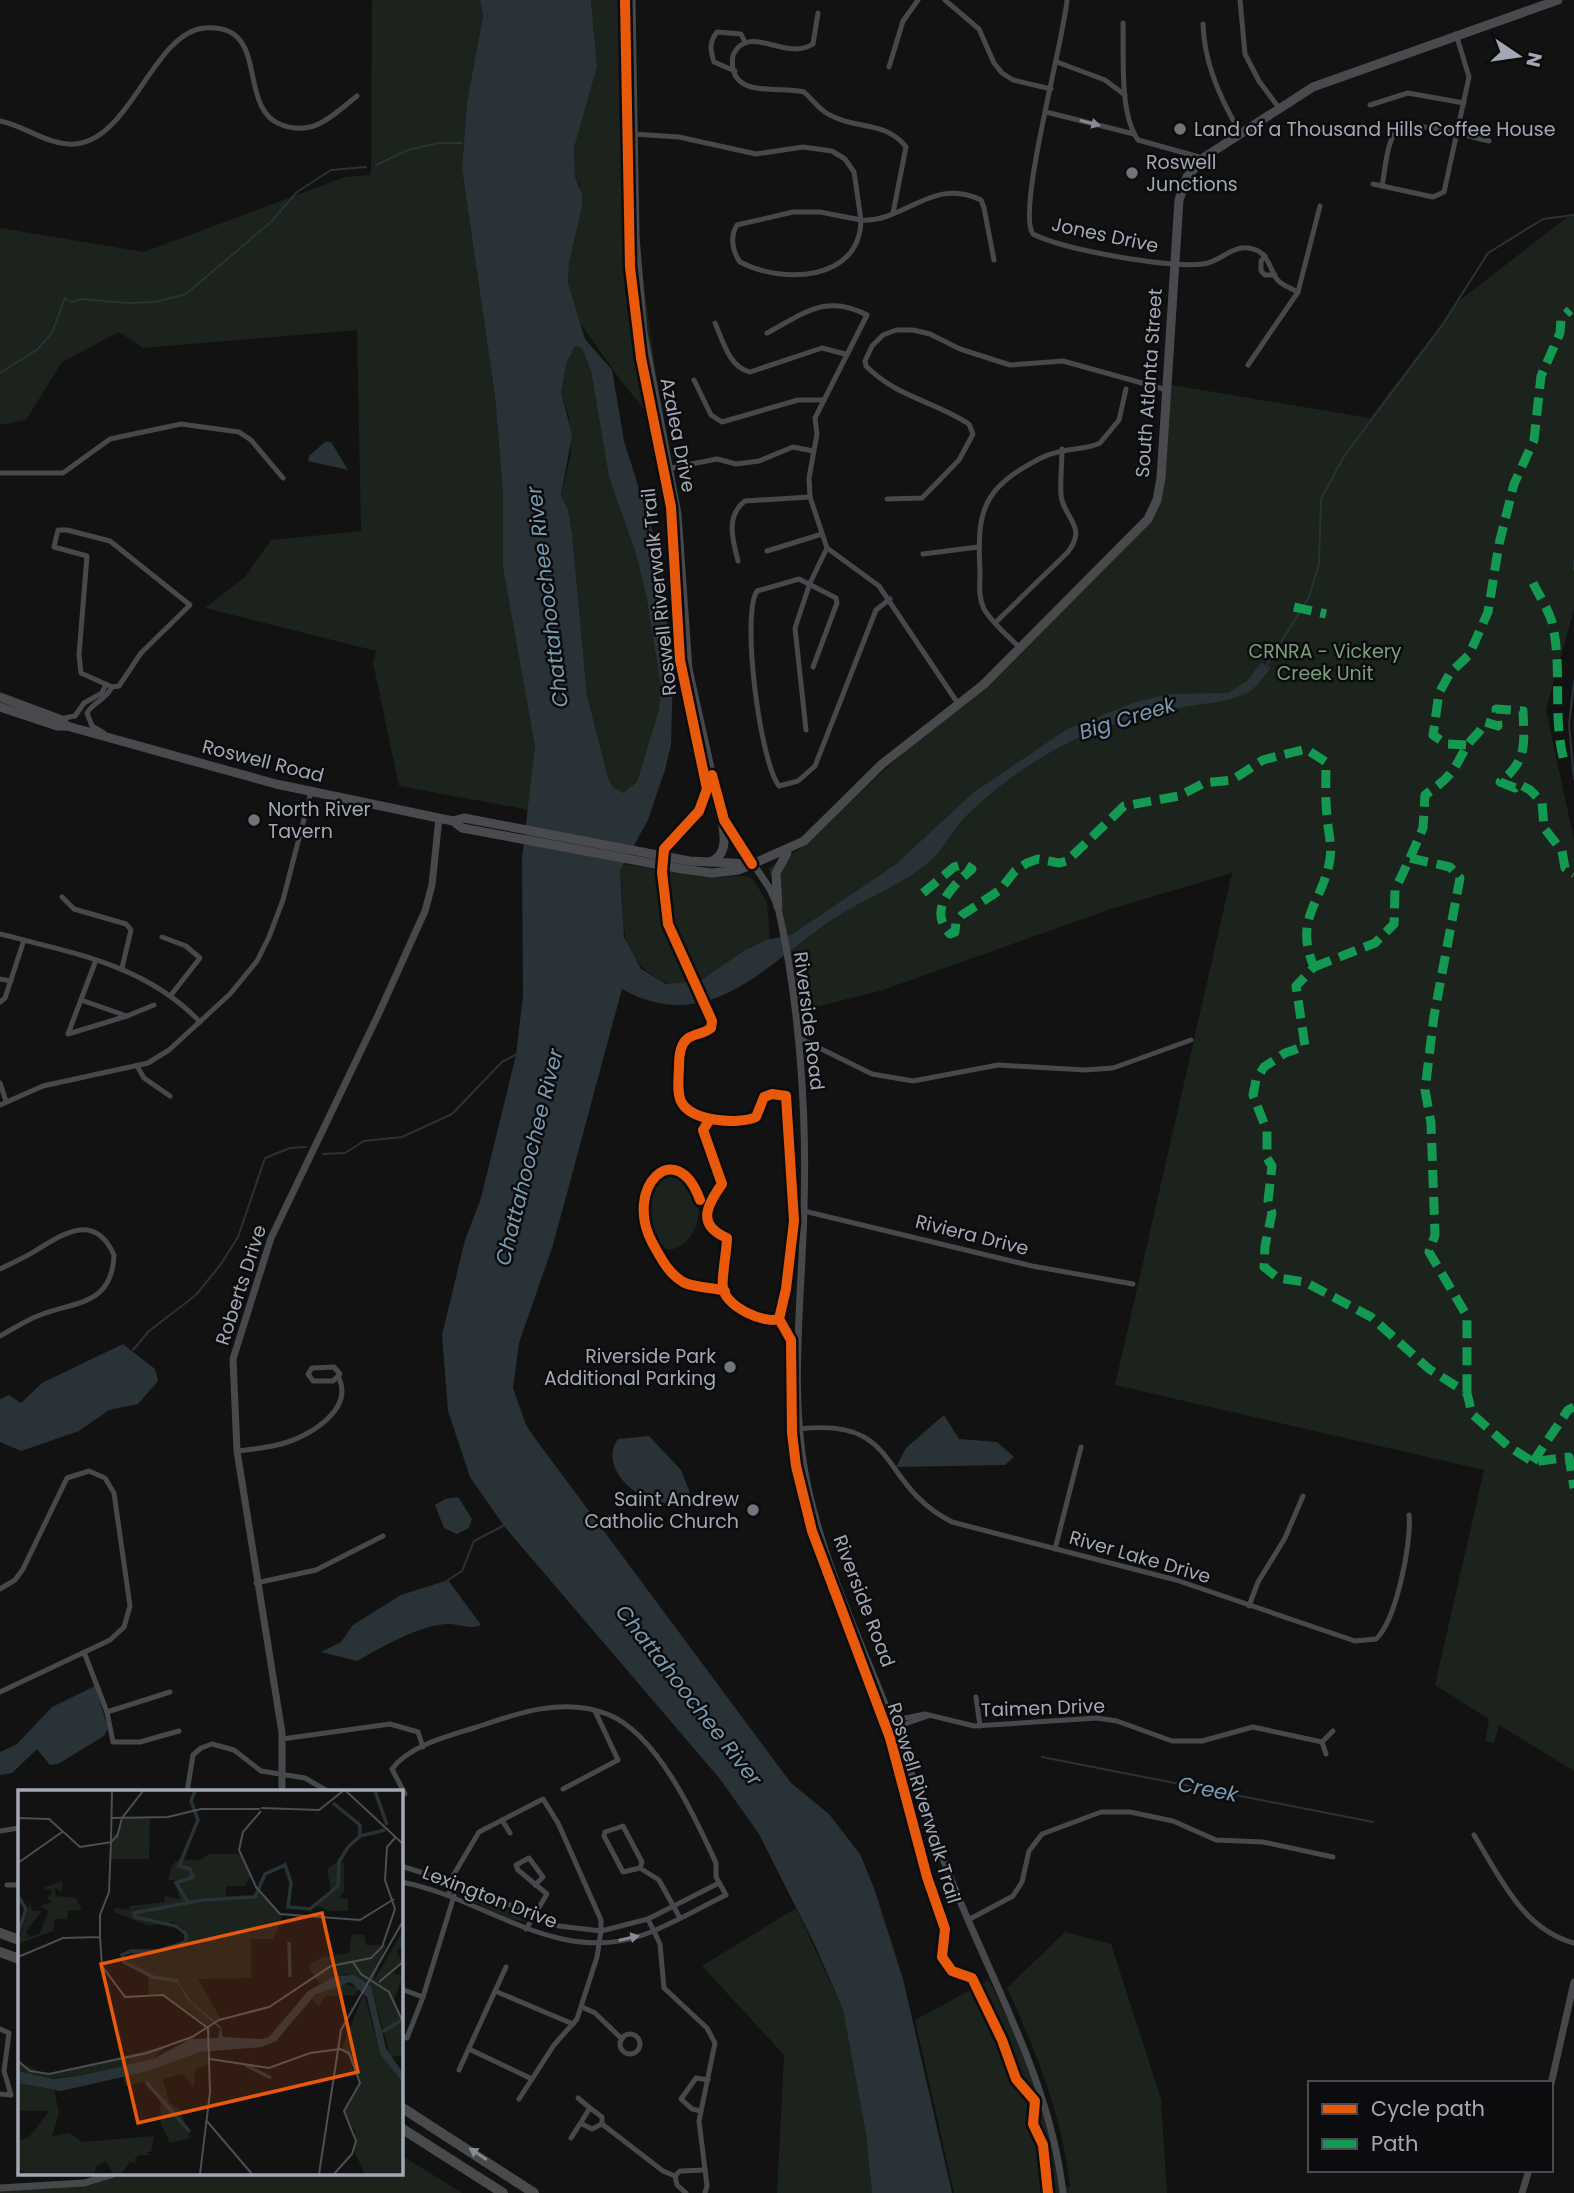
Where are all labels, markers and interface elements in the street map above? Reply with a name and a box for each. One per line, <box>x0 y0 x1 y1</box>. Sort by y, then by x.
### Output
north arrow <box>1483 21 1553 91</box>
text: N <box>1519 50 1549 70</box>
place label: Land of a Thousand Hills Coffee House <box>1194 116 1555 143</box>
one-way arrow <box>1079 118 1101 129</box>
marker: Land of a Thousand Hills Coffee House <box>1172 121 1188 137</box>
place label: Roswell Junctions <box>1146 149 1238 198</box>
marker: Roswell Junctions <box>1124 165 1140 181</box>
street label: Jones Drive <box>1049 210 1161 260</box>
street label: South Atlanta Street <box>1129 287 1169 478</box>
street label: Azalea Drive <box>654 375 702 495</box>
water label: Chattahoochee River <box>519 484 575 709</box>
street label: Roswell Riverwalk Trail <box>635 487 683 697</box>
park label: CRNRA - Vickery Creek Unit <box>1249 638 1402 687</box>
water label: Big Creek <box>1075 689 1180 746</box>
street label: Roswell Road <box>199 733 327 789</box>
place label: North River Tavern <box>268 796 371 845</box>
marker: North River Tavern <box>246 812 262 828</box>
street label: Riverside Road <box>787 950 831 1092</box>
water label: Chattahoochee River <box>488 1044 570 1269</box>
street label: Riviera Drive <box>912 1208 1032 1262</box>
street label: Roberts Drive <box>209 1221 273 1349</box>
place label: Riverside Park Additional Parking <box>544 1343 716 1392</box>
marker: Riverside Park Additional Parking <box>722 1359 738 1375</box>
place label: Saint Andrew Catholic Church <box>585 1486 739 1535</box>
marker: Saint Andrew Catholic Church <box>745 1502 761 1518</box>
street label: River Lake Drive <box>1066 1524 1214 1590</box>
street label: Riverside Road <box>826 1531 902 1671</box>
water label: Chattahoochee River <box>609 1598 770 1793</box>
street label: Taimen Drive <box>981 1692 1105 1724</box>
street label: Roswell Riverwalk Trail <box>881 1699 967 1907</box>
water label: Creek <box>1175 1769 1242 1809</box>
inset map <box>18 1790 402 2176</box>
street label: Lexington Drive <box>419 1859 561 1935</box>
one-way arrow <box>618 1933 640 1944</box>
legend <box>1308 2081 1553 2172</box>
text: Cycle path <box>1371 2094 1485 2123</box>
text: Path <box>1371 2129 1418 2158</box>
one-way arrow <box>468 2148 488 2161</box>

